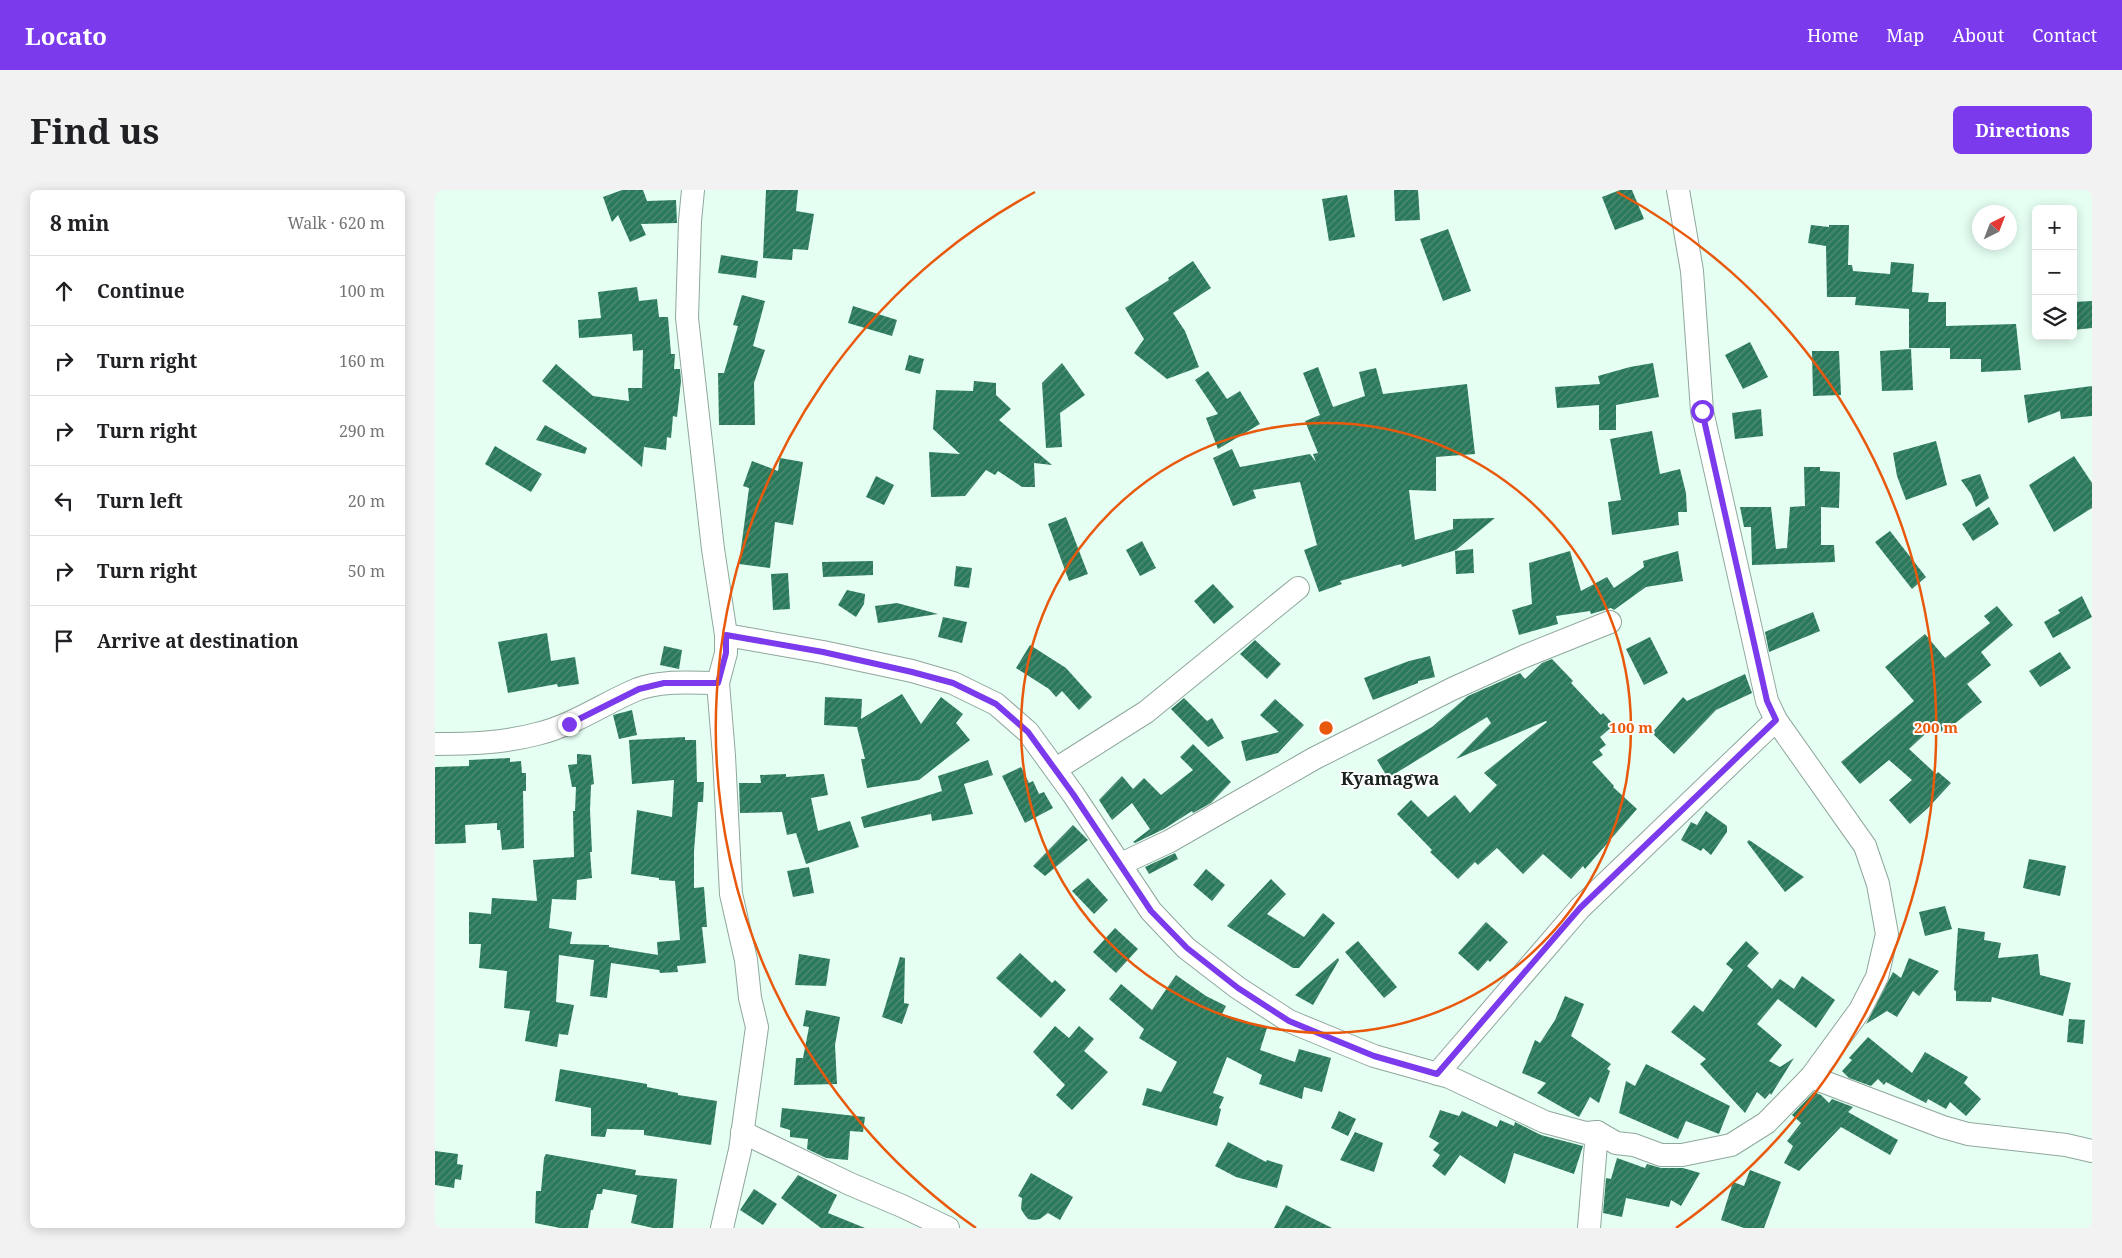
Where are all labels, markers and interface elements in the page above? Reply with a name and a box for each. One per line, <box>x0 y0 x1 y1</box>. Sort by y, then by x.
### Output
text: Locato <box>25 19 107 52</box>
text: Home <box>1807 23 1858 47</box>
text: Map <box>1886 23 1924 47</box>
text: About <box>1952 23 2004 47</box>
text: Contact <box>2032 23 2097 47</box>
button: Directions <box>1953 106 2092 154</box>
text: Find us <box>30 107 159 154</box>
north arrow <box>1972 205 2017 250</box>
map controls <box>2032 205 2077 340</box>
button: + <box>2032 205 2077 250</box>
text: 8 min <box>50 209 109 237</box>
text: Walk · 620 m <box>288 212 385 234</box>
button: − <box>2032 250 2077 295</box>
icon: ahead <box>50 277 78 305</box>
text: Continue <box>97 278 185 304</box>
text: 100 m <box>339 280 385 302</box>
button: layers <box>2032 295 2077 340</box>
icon: right <box>50 347 78 375</box>
text: Turn right <box>97 348 197 374</box>
text: 160 m <box>339 350 385 372</box>
route start <box>1691 400 1714 423</box>
icon: right <box>50 417 78 445</box>
text: Turn right <box>97 418 197 444</box>
text: 290 m <box>339 420 385 442</box>
icon: left <box>50 487 78 515</box>
text: Turn left <box>97 488 183 514</box>
text: 20 m <box>348 490 385 512</box>
icon: right <box>50 557 78 585</box>
text: Turn right <box>97 558 197 584</box>
text: 50 m <box>348 560 385 582</box>
icon: arrive <box>50 627 78 655</box>
text: Arrive at destination <box>97 628 299 654</box>
route end <box>558 713 581 736</box>
text: 100 m <box>1609 717 1653 737</box>
text: 200 m <box>1914 717 1958 737</box>
centre of rings <box>1317 719 1335 737</box>
district label: Kyamagwa <box>1341 766 1440 790</box>

